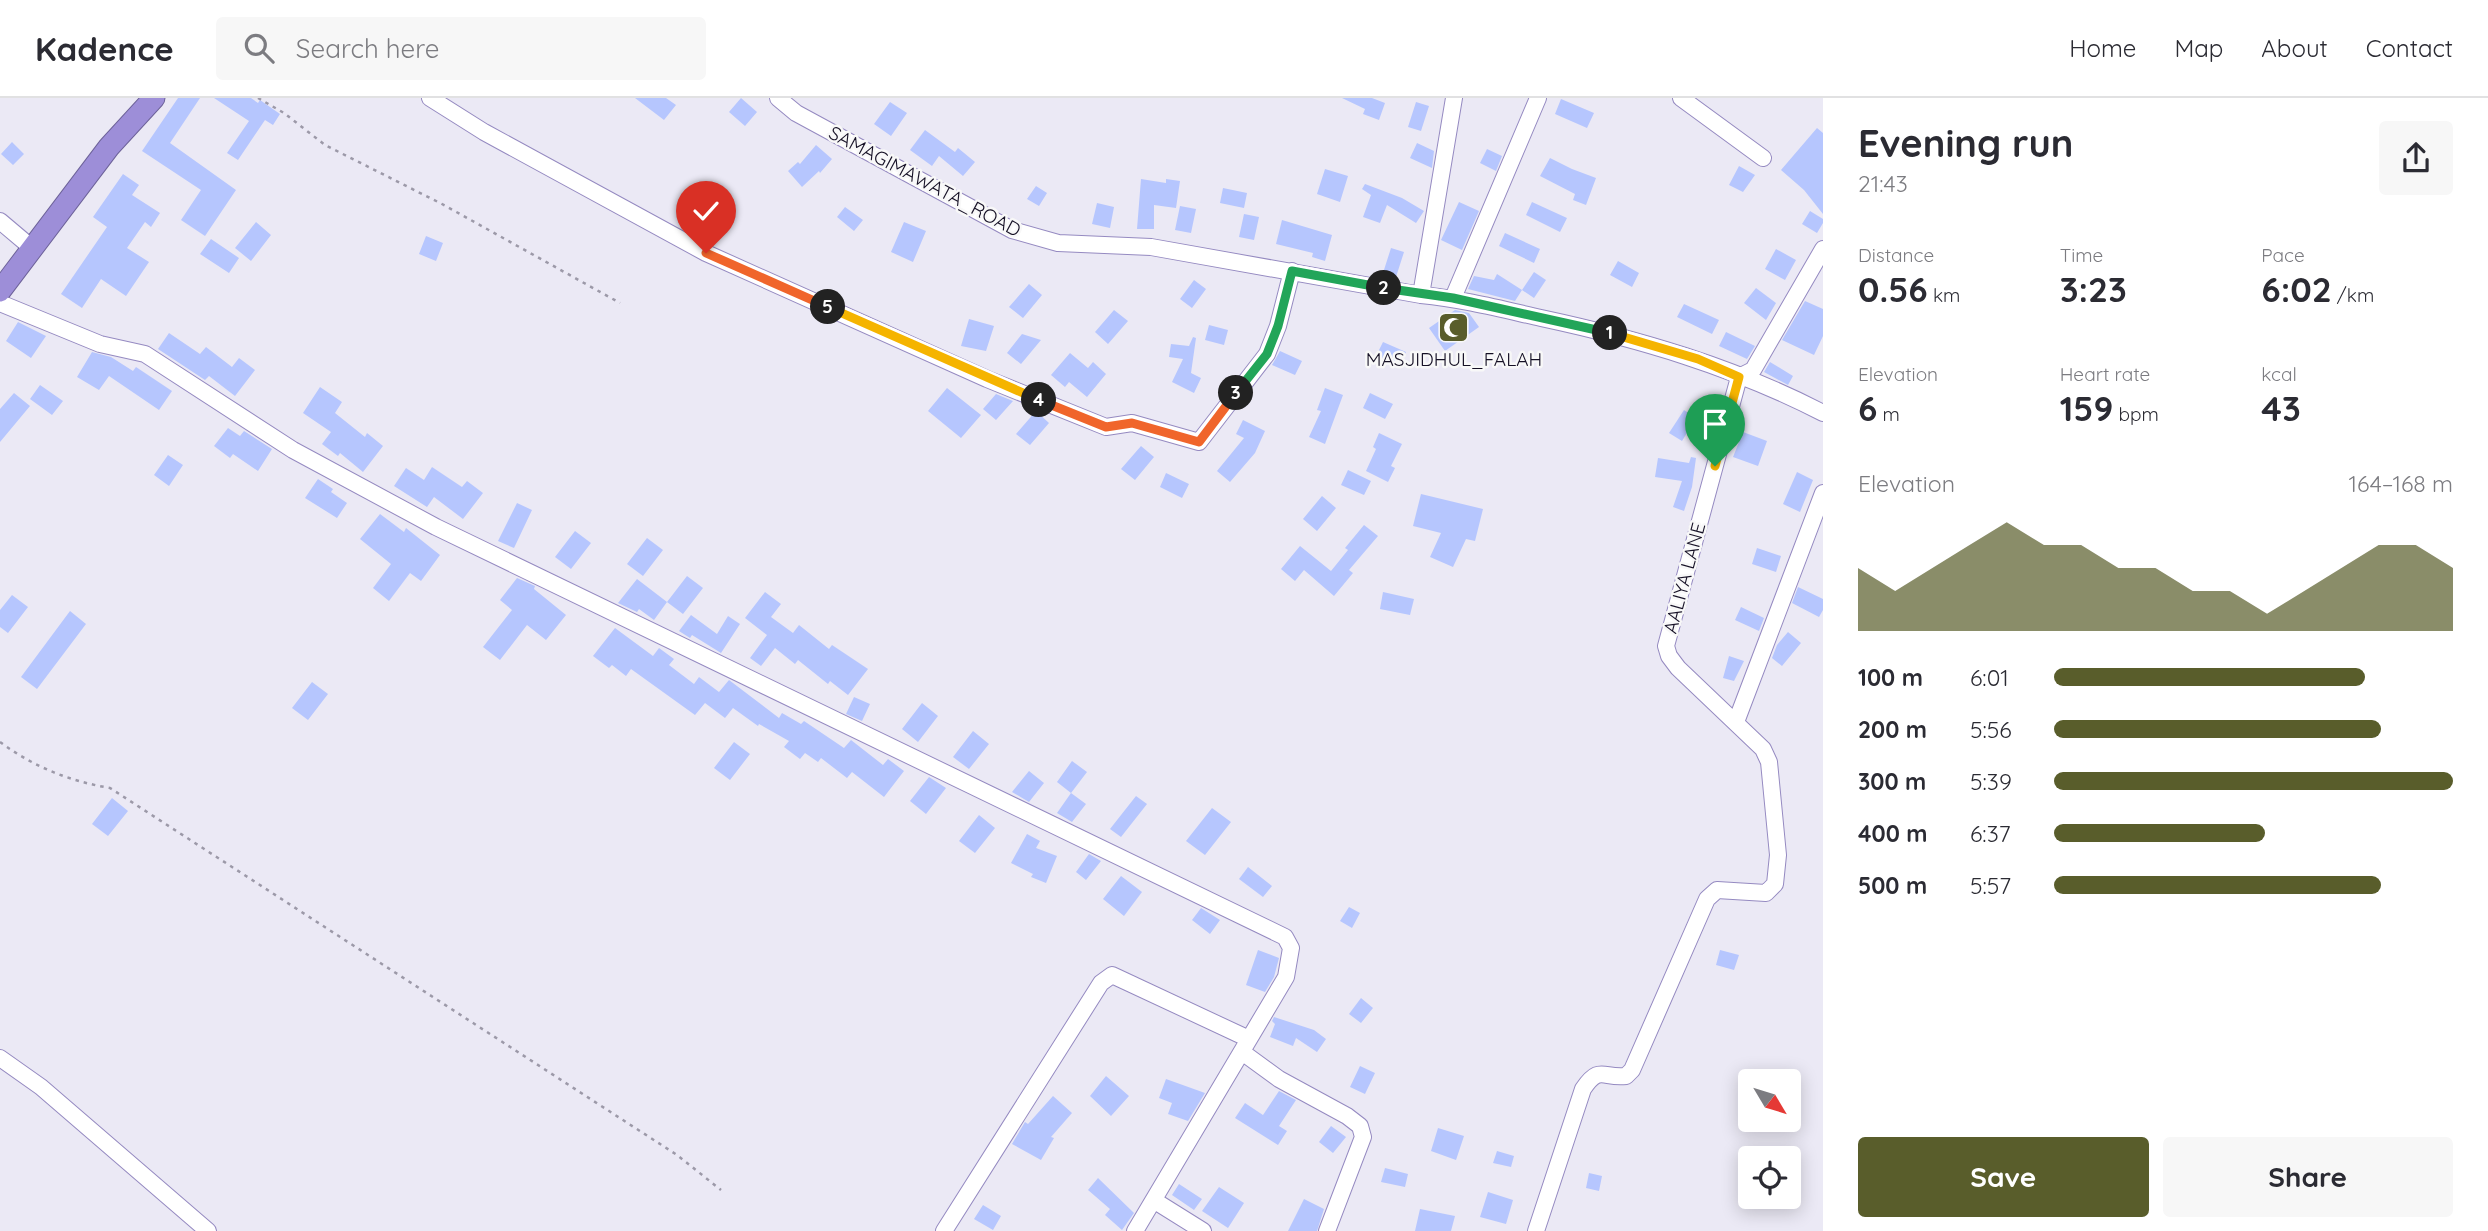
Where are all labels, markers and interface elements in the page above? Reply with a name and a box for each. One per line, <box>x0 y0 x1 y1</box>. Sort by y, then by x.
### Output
search box <box>216 17 706 80</box>
text: Kadence <box>35 28 174 69</box>
icon: search <box>240 29 278 67</box>
text: Search here <box>296 32 439 65</box>
text: Home <box>2069 33 2136 63</box>
text: Map <box>2174 33 2223 63</box>
text: About <box>2261 33 2328 63</box>
text: Contact <box>2366 33 2453 63</box>
text: Evening run <box>1858 119 2073 167</box>
street label: SAMAGIMAWATA_ROAD <box>825 120 1025 242</box>
button: share <box>2379 121 2453 195</box>
text: 21:43 <box>1858 169 1908 198</box>
pin <box>676 181 736 253</box>
icon: check <box>687 192 725 230</box>
text: Distance <box>1858 243 1934 267</box>
text: Time <box>2060 243 2103 267</box>
text: Pace <box>2261 243 2305 267</box>
text: 0.56 <box>1858 267 1928 311</box>
text: 3:23 <box>2060 267 2127 311</box>
text: 6:02 <box>2261 267 2332 311</box>
pin: 2 <box>1366 270 1402 306</box>
text: 2 <box>1378 275 1389 299</box>
text: km <box>1928 283 1960 307</box>
text: /km <box>2332 283 2374 307</box>
pin: 5 <box>810 290 846 325</box>
text: 5 <box>822 294 833 318</box>
mosque icon: MASJIDHUL_FALAH <box>1437 311 1471 345</box>
pin: 1 <box>1592 316 1628 350</box>
text: 1 <box>1606 320 1613 344</box>
place label: MASJIDHUL_FALAH <box>1366 347 1542 371</box>
text: Elevation <box>1858 362 1938 386</box>
text: Heart rate <box>2060 362 2150 386</box>
text: kcal <box>2261 362 2297 386</box>
pin: 3 <box>1218 376 1254 410</box>
text: 3 <box>1230 380 1241 404</box>
pin: 4 <box>1021 382 1056 418</box>
text: 6 <box>1858 386 1877 430</box>
text: 159 <box>2060 386 2113 430</box>
text: 43 <box>2261 386 2301 430</box>
text: 4 <box>1033 387 1044 411</box>
pin <box>1685 394 1745 466</box>
text: m <box>1877 402 1900 426</box>
text: bpm <box>2113 402 2159 426</box>
icon: arrive <box>1696 405 1734 443</box>
text: Elevation <box>1858 469 1955 498</box>
text: 164–168 m <box>2348 469 2453 498</box>
street label: AALIYA LANE <box>1658 520 1710 636</box>
text: 100 m <box>1858 663 1923 692</box>
text: 6:01 <box>1970 663 2009 692</box>
text: 200 m <box>1858 715 1927 744</box>
text: 5:56 <box>1970 715 2012 744</box>
text: 300 m <box>1858 767 1926 796</box>
text: 5:39 <box>1970 767 2012 796</box>
text: 400 m <box>1858 819 1927 848</box>
text: 6:37 <box>1970 819 2011 848</box>
text: 500 m <box>1858 871 1927 900</box>
text: 5:57 <box>1970 871 2011 900</box>
north arrow <box>1738 1069 1801 1132</box>
map controls <box>1738 1069 1801 1209</box>
button: Save <box>1858 1137 2149 1217</box>
button: Share <box>2163 1137 2453 1217</box>
button: locate <box>1738 1146 1801 1209</box>

